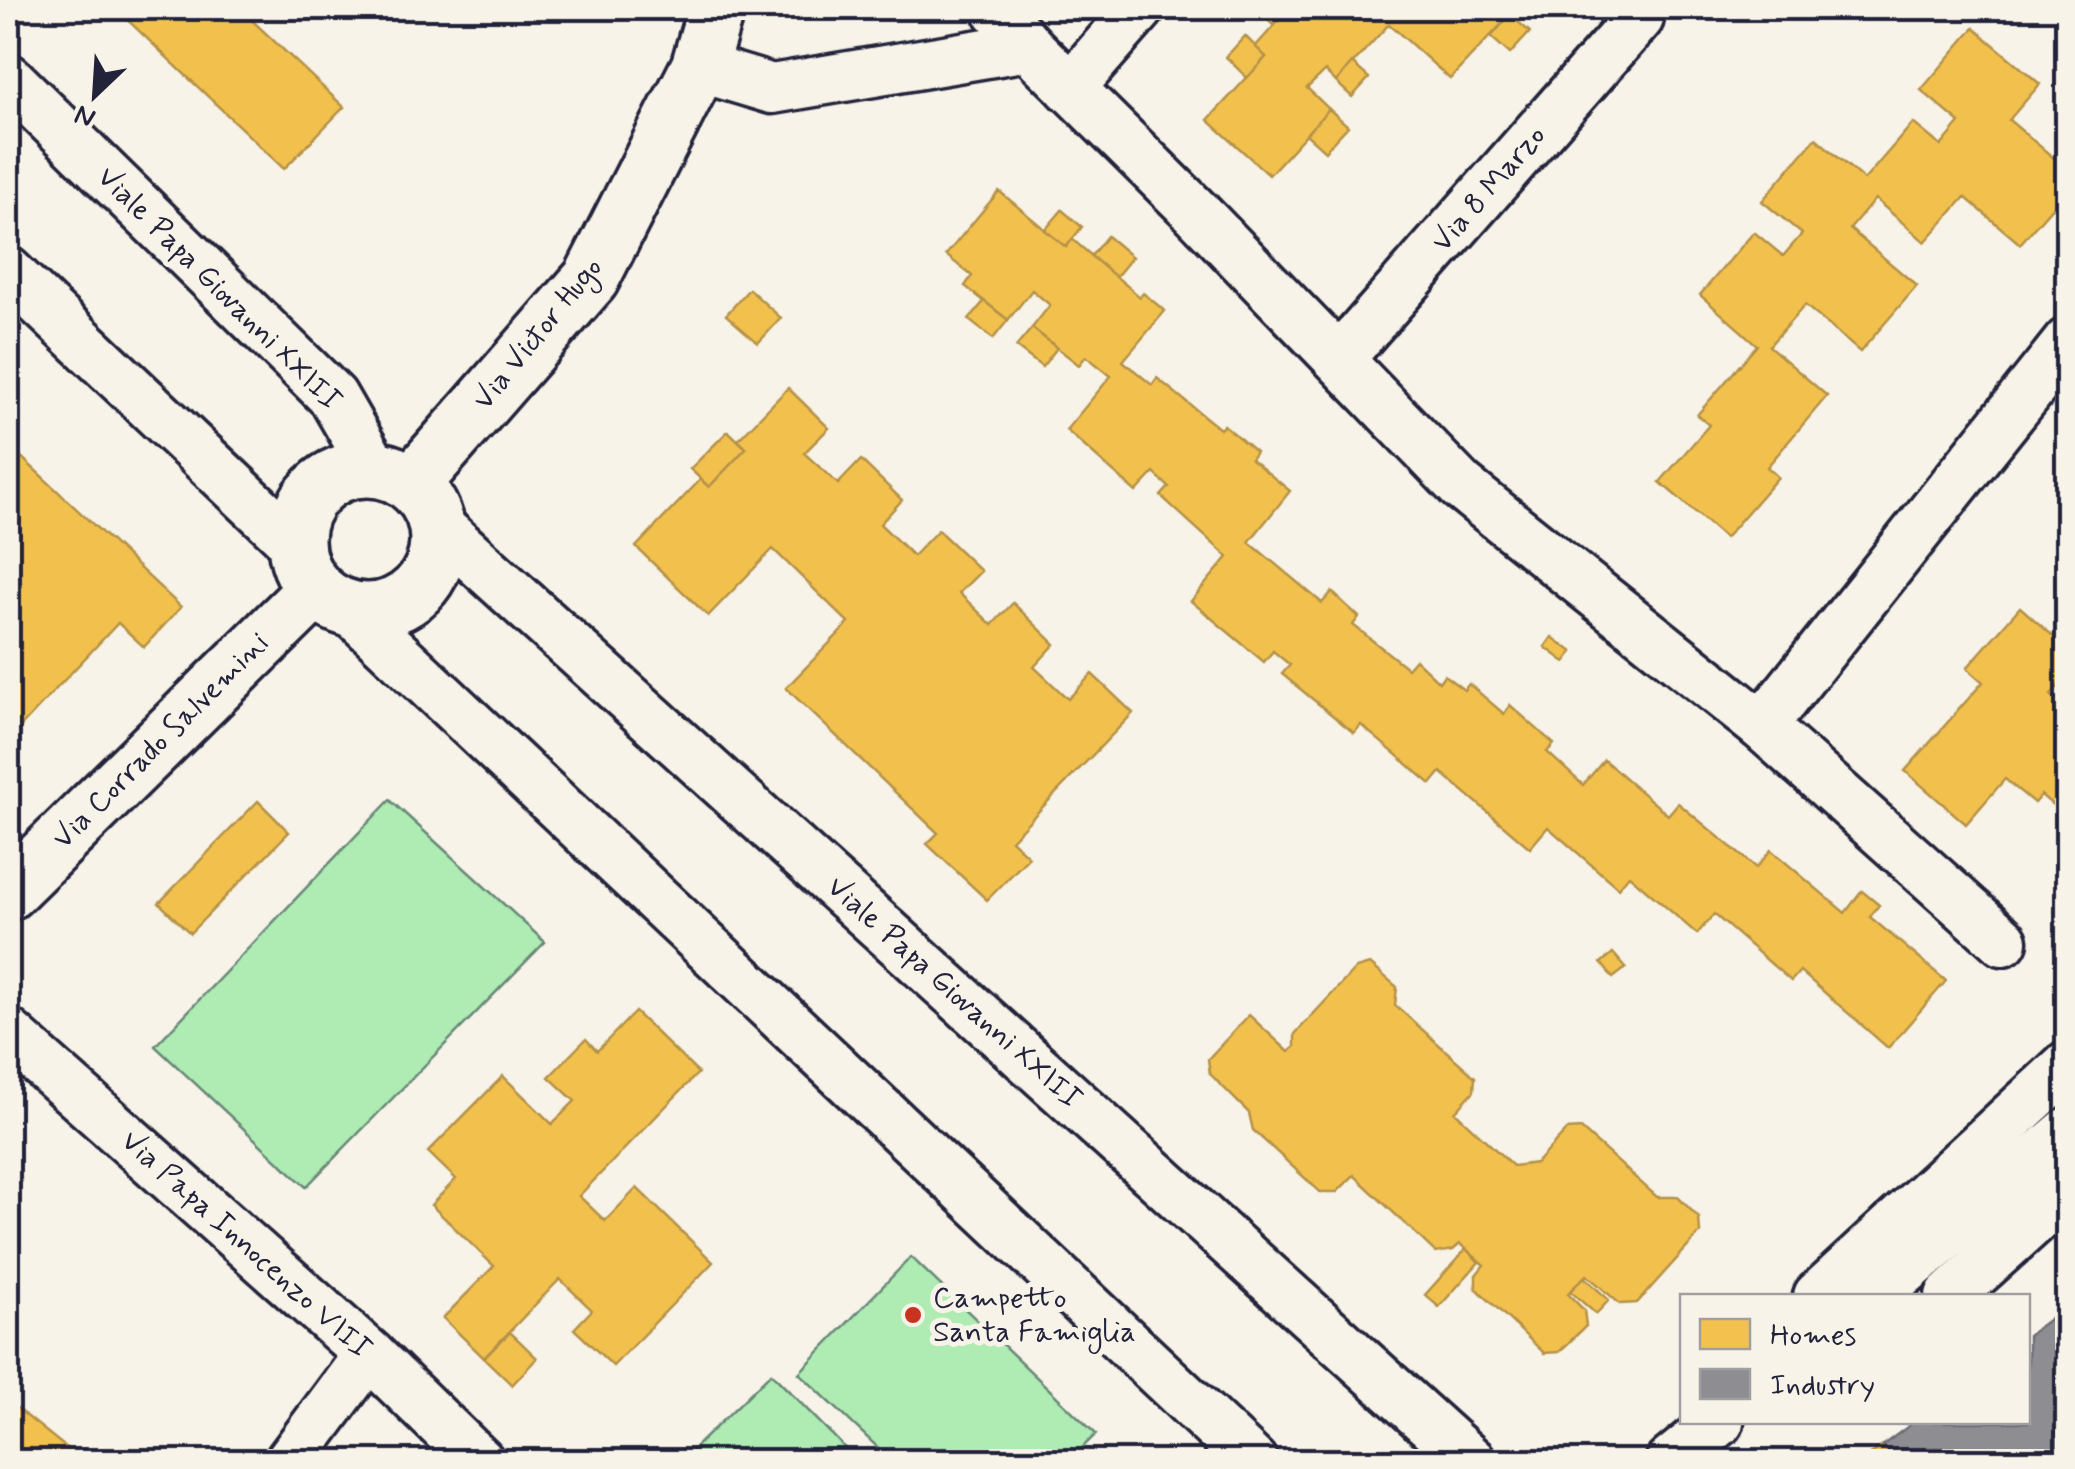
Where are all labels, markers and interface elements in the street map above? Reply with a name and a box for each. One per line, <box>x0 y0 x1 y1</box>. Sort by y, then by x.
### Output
north arrow <box>45 45 145 145</box>
text: N <box>69 95 102 136</box>
street label: Via 8 Marzo <box>1423 117 1555 261</box>
street label: Viale Papa Giovanni XXIII <box>88 158 350 420</box>
street label: Via Victor Hugo <box>465 250 613 420</box>
street label: Via Corrado Salvemini <box>44 624 278 858</box>
street label: Viale Papa Giovanni XXIII <box>818 868 1090 1118</box>
street label: Via Papa Innocenzo VIII <box>112 1122 380 1368</box>
place label: Campetto Santa Famiglia <box>933 1279 1136 1354</box>
legend <box>1680 1294 2030 1424</box>
marker: Campetto Santa Famiglia <box>902 1304 924 1326</box>
text: Homes <box>1770 1316 1856 1355</box>
text: Industry <box>1770 1366 1875 1405</box>

